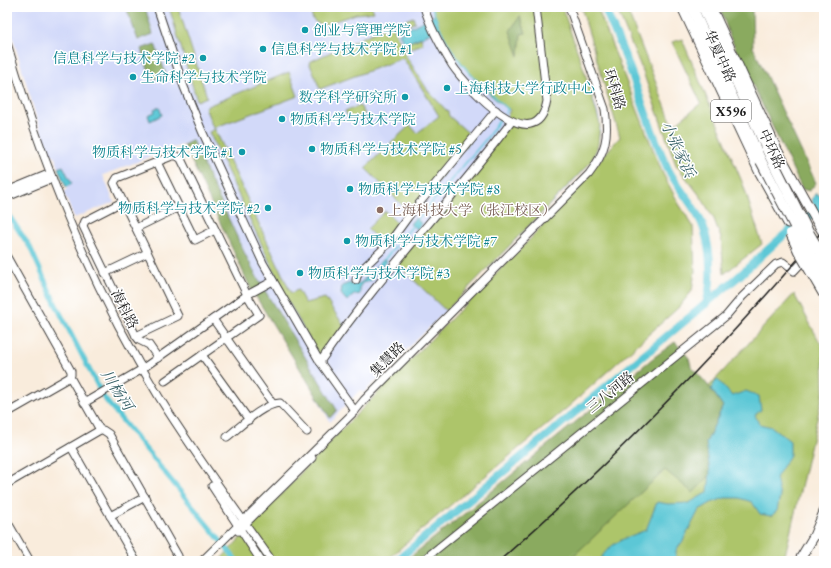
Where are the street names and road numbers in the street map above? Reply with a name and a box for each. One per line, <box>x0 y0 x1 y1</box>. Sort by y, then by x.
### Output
street label: 华夏中路 <box>700 27 740 85</box>
street label: 环科路 <box>600 66 630 112</box>
road number: X596 <box>711 100 751 122</box>
street label: 中环路 <box>755 126 789 172</box>
street label: 海科路 <box>107 286 143 332</box>
street label: 集慧路 <box>366 338 408 380</box>
street label: 三八河路 <box>583 367 637 417</box>

